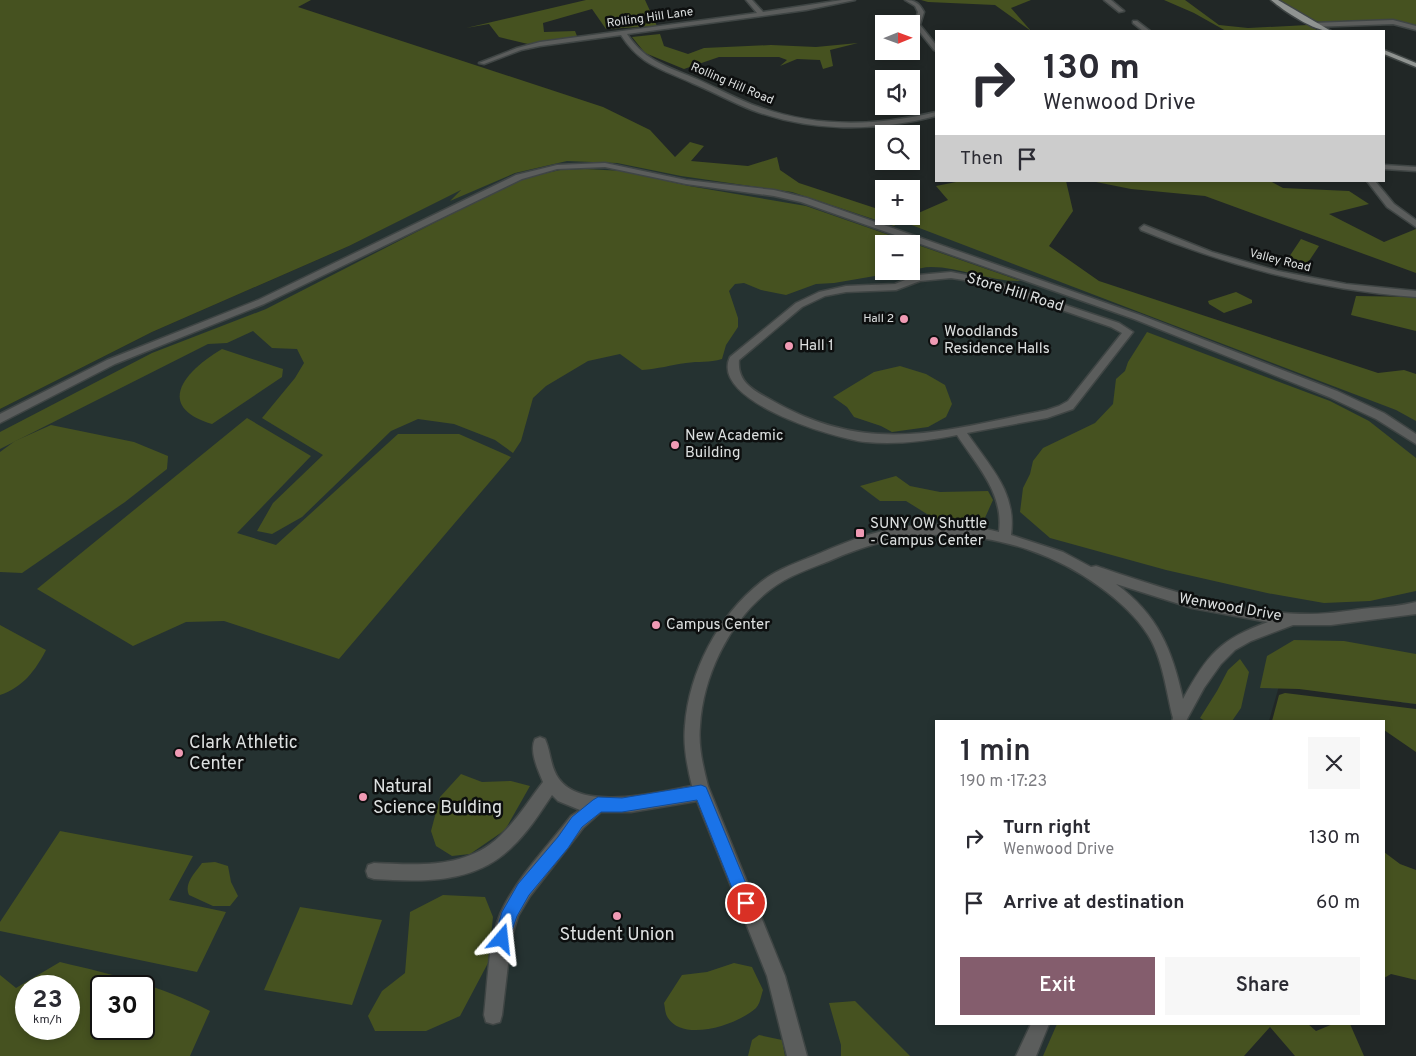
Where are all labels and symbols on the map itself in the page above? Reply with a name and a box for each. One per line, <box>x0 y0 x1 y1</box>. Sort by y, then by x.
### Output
street label: Rolling Hill Lane <box>606 4 694 32</box>
north arrow <box>875 15 920 60</box>
street label: Rolling Hill Road <box>688 59 776 109</box>
street label: Valley Road <box>1248 246 1312 276</box>
street label: Store Hill Road <box>964 269 1066 317</box>
place label: Hall 2 <box>863 311 894 327</box>
marker: Hall 2 <box>898 313 910 325</box>
place label: Woodlands Residence Halls <box>944 323 1050 359</box>
marker: Woodlands Residence Halls <box>928 335 940 347</box>
place label: Hall 1 <box>799 337 834 356</box>
marker: Hall 1 <box>783 340 795 352</box>
place label: New Academic Building <box>685 427 783 463</box>
marker: New Academic Building <box>669 439 681 451</box>
place label: SUNY OW Shuttle - Campus Center <box>870 515 987 551</box>
marker: SUNY OW Shuttle - Campus Center <box>854 527 866 539</box>
street label: Wenwood Drive <box>1177 590 1283 626</box>
place label: Campus Center <box>666 616 770 635</box>
marker: Campus Center <box>650 619 662 631</box>
place label: Clark Athletic Center <box>189 732 298 776</box>
marker: Clark Athletic Center <box>173 747 185 759</box>
place label: Natural Science Bulding <box>373 776 502 820</box>
marker: Natural Science Bulding <box>357 791 369 803</box>
pin <box>725 882 767 924</box>
marker: Student Union <box>611 910 623 922</box>
position arrow <box>475 912 527 964</box>
place label: Student Union <box>559 924 675 947</box>
speed limit sign: 30 <box>90 975 155 1040</box>

